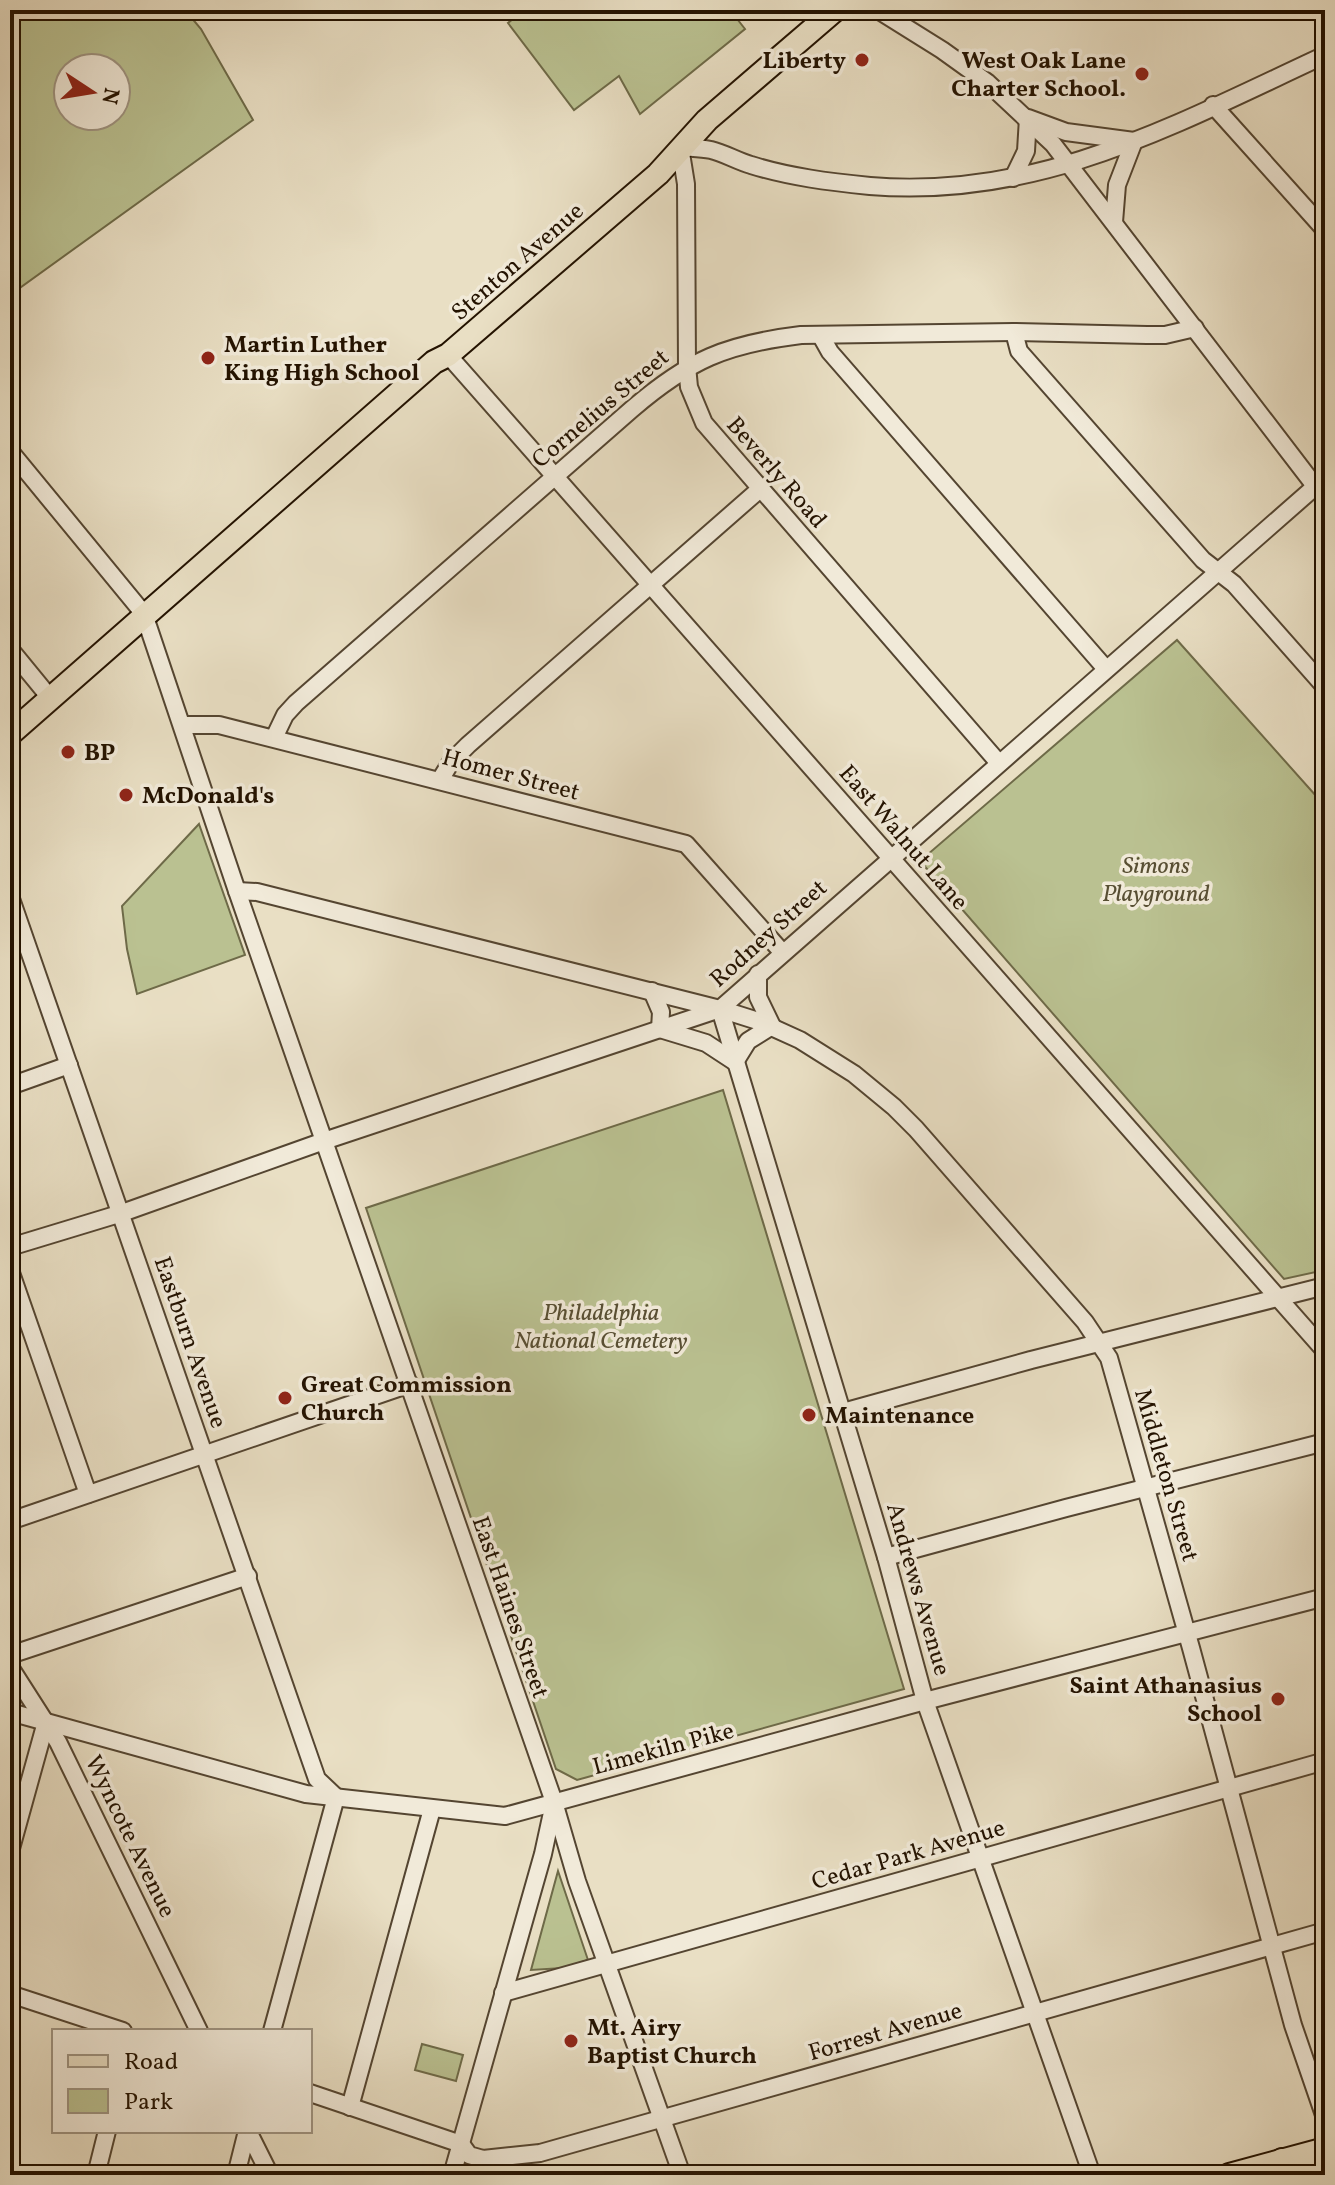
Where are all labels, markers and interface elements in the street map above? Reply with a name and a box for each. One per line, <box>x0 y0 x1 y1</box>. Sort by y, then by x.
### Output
place label: Liberty <box>763 45 847 79</box>
place label: West Oak Lane Charter School. <box>951 45 1126 107</box>
marker: Liberty <box>853 51 871 69</box>
north arrow <box>52 52 132 132</box>
marker: West Oak Lane Charter School. <box>1133 65 1151 83</box>
text: N <box>92 85 126 107</box>
street label: Stenton Avenue <box>445 195 592 330</box>
place label: Martin Luther King High School <box>224 329 420 391</box>
street label: Cornelius Street <box>525 342 677 477</box>
marker: Martin Luther King High School <box>199 349 217 367</box>
street label: Beverly Road <box>717 410 834 537</box>
place label: BP <box>84 737 115 771</box>
street label: Homer Street <box>438 741 583 811</box>
marker: BP <box>59 743 77 761</box>
street label: East Walnut Lane <box>830 758 975 918</box>
place label: McDonald's <box>142 780 274 814</box>
marker: McDonald's <box>117 786 135 804</box>
park label: Simons Playground <box>1102 850 1210 912</box>
street label: Rodney Street <box>703 872 836 997</box>
street label: Eastburn Avenue <box>144 1252 234 1433</box>
park label: Philadelphia National Cemetery <box>514 1297 688 1359</box>
place label: Great Commission Church <box>301 1369 512 1431</box>
street label: Middleton Street <box>1124 1385 1206 1566</box>
marker: Great Commission Church <box>276 1389 294 1407</box>
place label: Maintenance <box>825 1400 974 1434</box>
marker: Maintenance <box>800 1406 818 1424</box>
street label: Andrews Avenue <box>876 1499 958 1680</box>
street label: East Haines Street <box>462 1512 556 1703</box>
place label: Saint Athanasius School <box>1069 1670 1262 1732</box>
marker: Saint Athanasius School <box>1269 1690 1287 1708</box>
street label: Limekiln Pike <box>589 1715 738 1785</box>
street label: Wyncote Avenue <box>75 1750 183 1924</box>
street label: Cedar Park Avenue <box>808 1812 1009 1900</box>
street label: Forrest Avenue <box>805 1995 966 2071</box>
place label: Mt. Airy Baptist Church <box>587 2012 757 2074</box>
legend <box>52 2029 312 2133</box>
marker: Mt. Airy Baptist Church <box>562 2032 580 2050</box>
text: Road <box>124 2046 178 2080</box>
text: Park <box>124 2086 173 2120</box>

